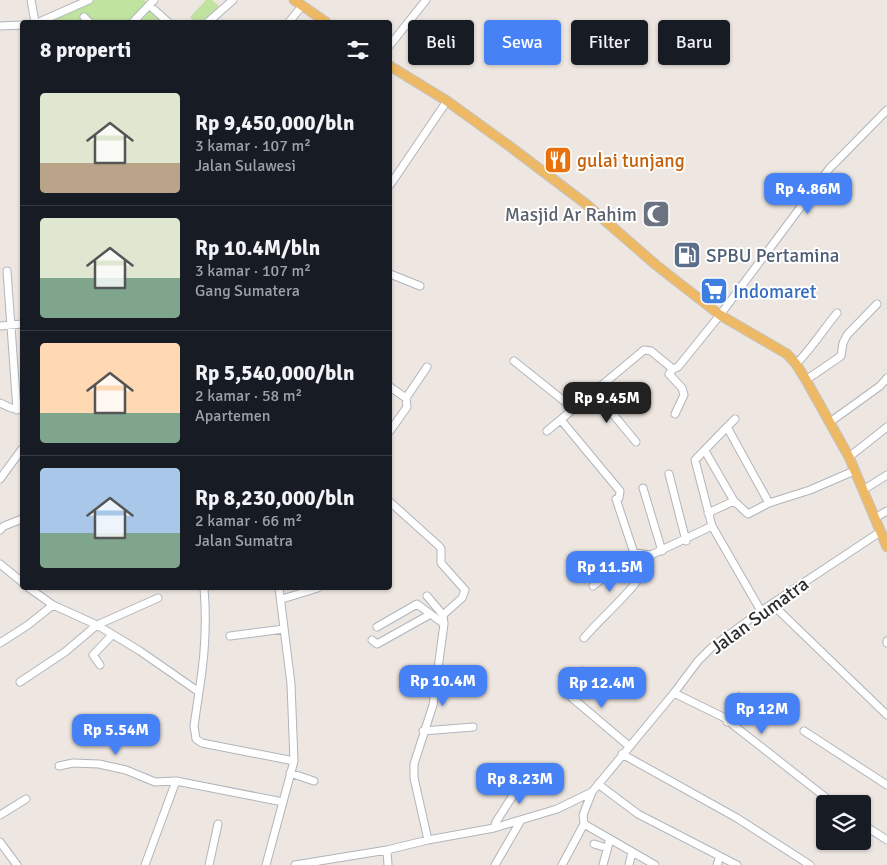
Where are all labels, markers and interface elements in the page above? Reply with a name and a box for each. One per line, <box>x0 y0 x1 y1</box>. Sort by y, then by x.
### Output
chip: Beli <box>408 20 474 65</box>
chip: Sewa <box>484 20 561 65</box>
chip: Filter <box>571 20 648 65</box>
chip: Baru <box>658 20 730 65</box>
icon: filters <box>344 36 372 64</box>
text: 8 properti <box>40 37 131 63</box>
text: Rp 9,450,000/bln <box>195 110 354 136</box>
icon: home <box>80 113 140 173</box>
text: 3 kamar · 107 m² <box>195 136 311 156</box>
restaurant icon: gulai tunjang <box>543 145 573 175</box>
place label: gulai tunjang <box>577 149 685 173</box>
text: Jalan Sulawesi <box>195 156 296 176</box>
pin: Rp 4.86M <box>756 172 860 215</box>
text: Rp 4.86M <box>775 179 841 199</box>
mosque icon: Masjid Ar Rahim <box>641 199 671 229</box>
place label: Masjid Ar Rahim <box>505 203 637 227</box>
text: Rp 10.4M/bln <box>195 235 320 261</box>
icon: home <box>80 238 140 298</box>
fuel station icon: SPBU Pertamina <box>672 240 702 270</box>
place label: SPBU Pertamina <box>706 244 839 268</box>
text: 3 kamar · 107 m² <box>195 261 311 281</box>
supermarket icon: Indomaret <box>699 276 729 306</box>
place label: Indomaret <box>733 280 817 304</box>
text: Gang Sumatera <box>195 281 300 301</box>
text: Rp 5,540,000/bln <box>195 360 354 386</box>
icon: home <box>80 363 140 423</box>
pin: Rp 9.45M <box>555 382 659 424</box>
text: 2 kamar · 58 m² <box>195 386 302 406</box>
text: Rp 9.45M <box>574 388 640 408</box>
text: Apartemen <box>195 406 271 426</box>
text: Rp 8,230,000/bln <box>195 485 354 511</box>
icon: home <box>80 488 140 548</box>
text: 2 kamar · 66 m² <box>195 511 302 531</box>
text: Jalan Sumatra <box>195 531 293 551</box>
pin: Rp 11.5M <box>558 550 662 593</box>
text: Rp 11.5M <box>577 557 643 577</box>
street label: Jalan Sumatra <box>706 572 814 660</box>
pin: Rp 10.4M <box>391 664 495 707</box>
pin: Rp 12.4M <box>550 666 654 709</box>
text: Rp 10.4M <box>410 671 476 691</box>
text: Rp 12.4M <box>569 673 635 693</box>
pin: Rp 12M <box>721 692 803 735</box>
text: Rp 12M <box>736 699 788 719</box>
pin: Rp 5.54M <box>64 714 168 756</box>
text: Rp 5.54M <box>83 720 149 740</box>
pin: Rp 8.23M <box>468 762 572 805</box>
text: Rp 8.23M <box>487 769 553 789</box>
map controls <box>816 795 871 850</box>
button: layers <box>816 795 871 850</box>

